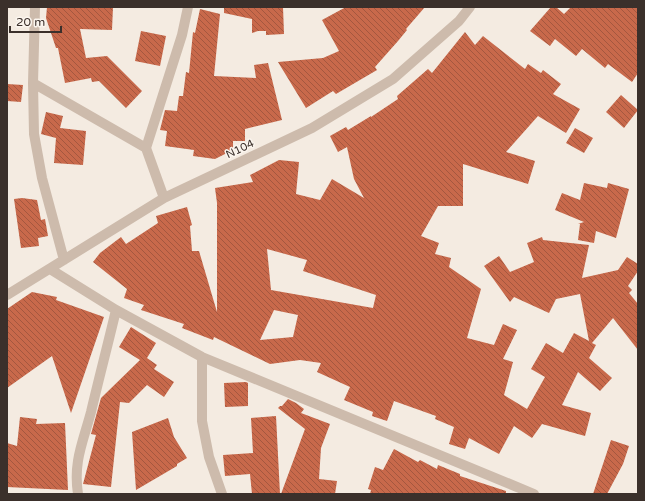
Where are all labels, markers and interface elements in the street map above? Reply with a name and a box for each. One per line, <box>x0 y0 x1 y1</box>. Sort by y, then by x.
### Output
scale bar <box>10 8 61 34</box>
text: 20 m <box>16 15 45 29</box>
street label: N104 <box>224 137 256 161</box>

